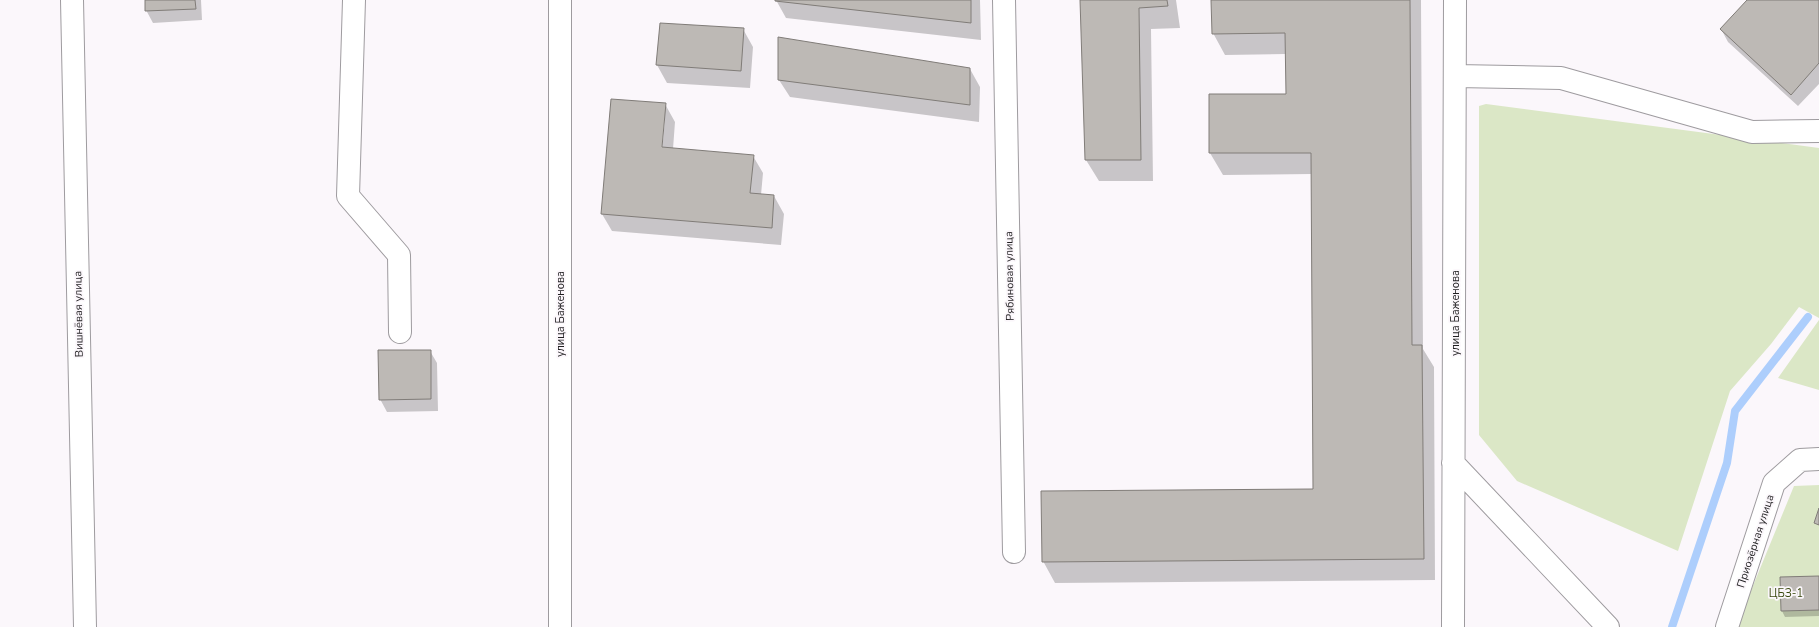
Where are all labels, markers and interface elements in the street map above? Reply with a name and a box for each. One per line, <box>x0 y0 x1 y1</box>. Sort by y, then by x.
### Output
street label: Рябиновая улица <box>1001 231 1018 321</box>
street label: улица Баженова <box>1448 270 1463 356</box>
street label: Вишнёвая улица <box>70 271 87 357</box>
street label: улица Баженова <box>553 271 568 357</box>
street label: Приозёрная улица <box>1733 493 1778 590</box>
park label: ЦБЗ-1 <box>1769 586 1803 601</box>

